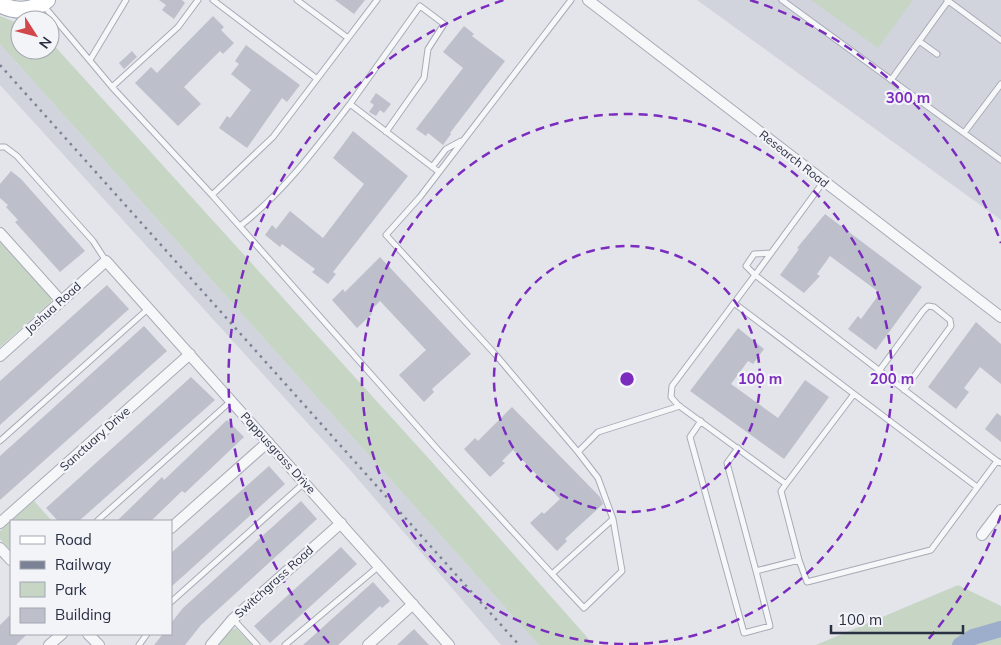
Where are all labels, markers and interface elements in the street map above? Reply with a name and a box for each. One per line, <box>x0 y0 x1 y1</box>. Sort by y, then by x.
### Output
north arrow <box>10 10 60 60</box>
text: N <box>35 33 56 52</box>
text: 300 m <box>886 88 930 107</box>
street label: Research Road <box>757 127 832 190</box>
street label: Joshua Road <box>21 278 84 337</box>
text: 100 m <box>738 369 782 388</box>
text: 200 m <box>870 369 914 388</box>
centre of rings <box>618 370 636 388</box>
street label: Sanctuary Drive <box>57 403 133 474</box>
street label: Pappusgrass Drive <box>238 409 319 497</box>
legend <box>10 520 172 635</box>
text: Road <box>55 530 92 549</box>
street label: Switchgrass Road <box>231 542 316 621</box>
text: Railway <box>55 555 111 574</box>
text: Park <box>55 580 87 599</box>
scale bar <box>831 602 964 634</box>
text: Building <box>55 605 111 624</box>
text: 100 m <box>838 610 882 629</box>

